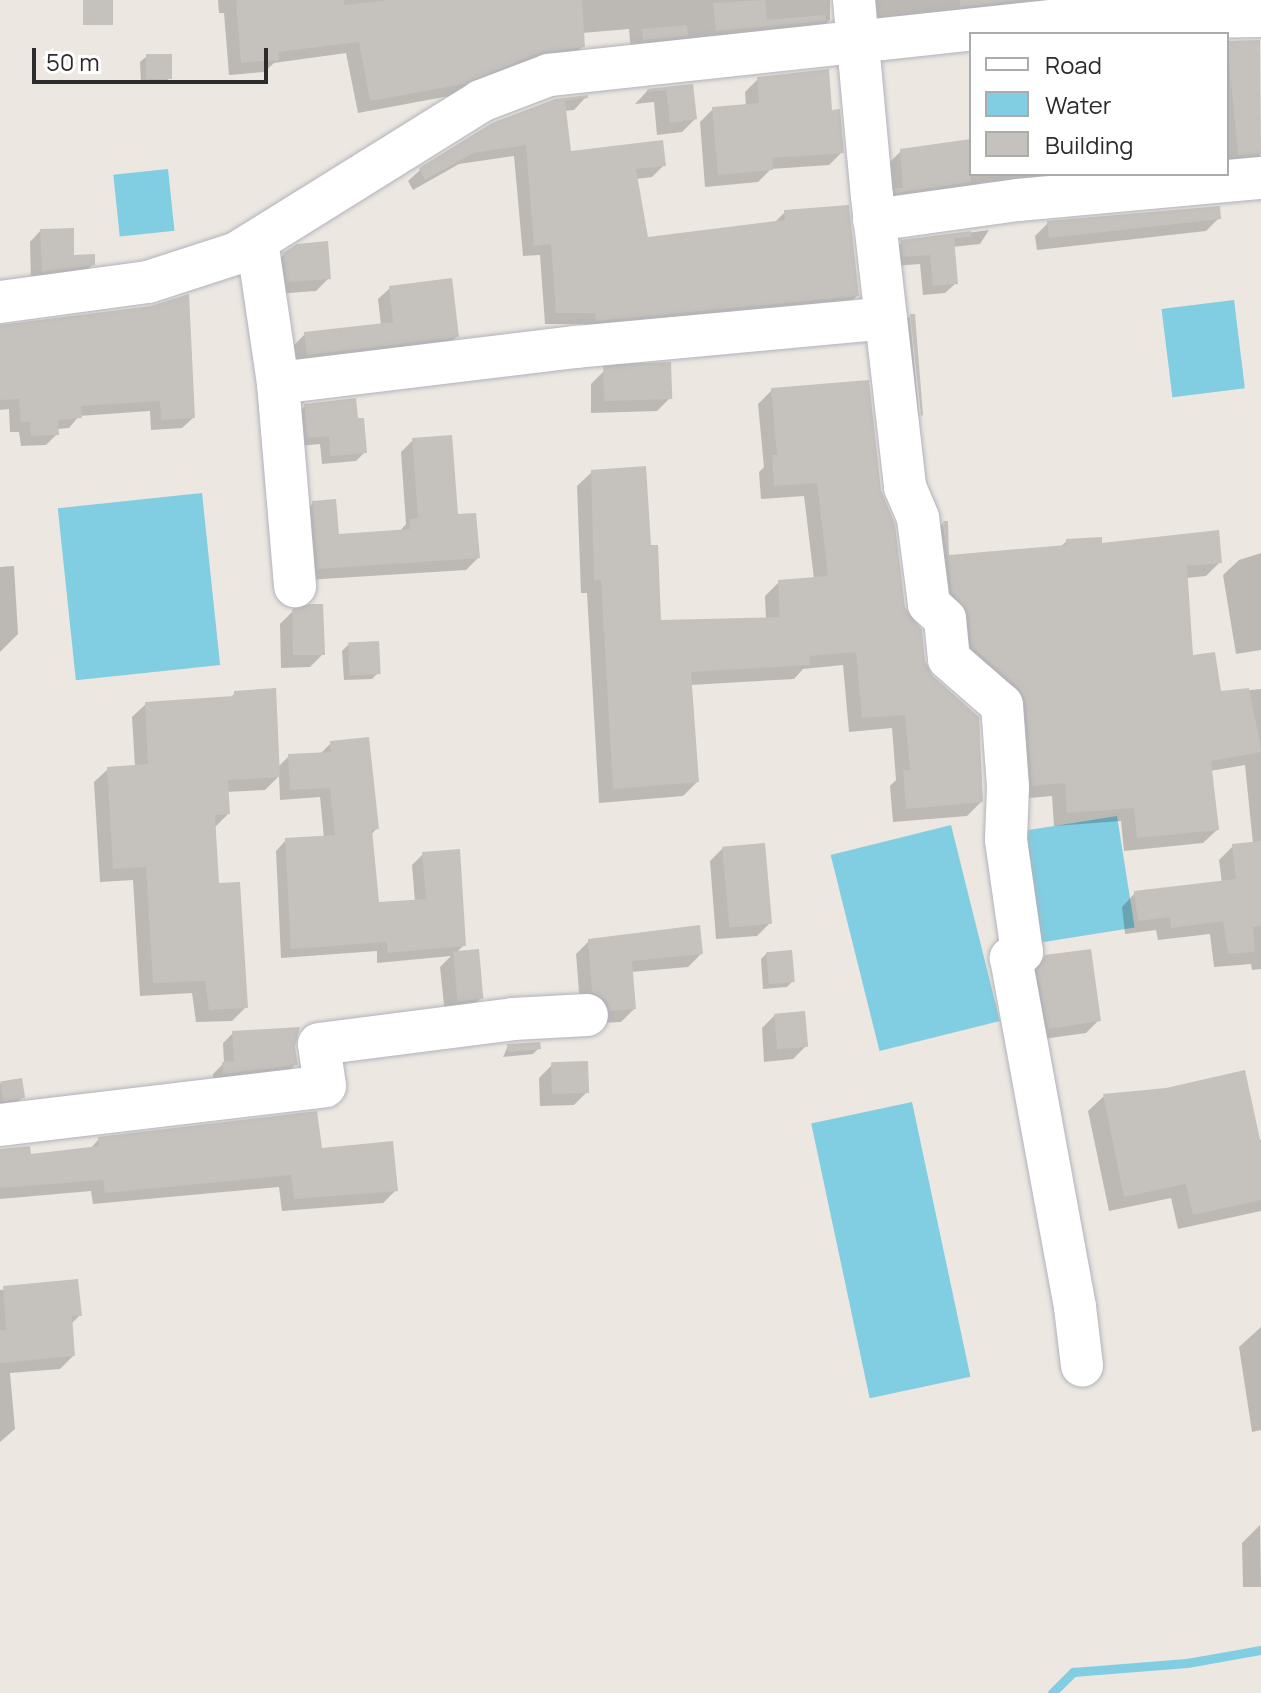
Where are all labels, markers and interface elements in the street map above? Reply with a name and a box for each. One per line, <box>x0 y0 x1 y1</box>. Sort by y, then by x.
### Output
scale bar <box>36 32 272 82</box>
legend <box>969 32 1229 176</box>
text: 50 m <box>46 45 100 78</box>
text: Road <box>1045 48 1102 81</box>
text: Water <box>1045 88 1112 121</box>
text: Building <box>1045 128 1133 161</box>

